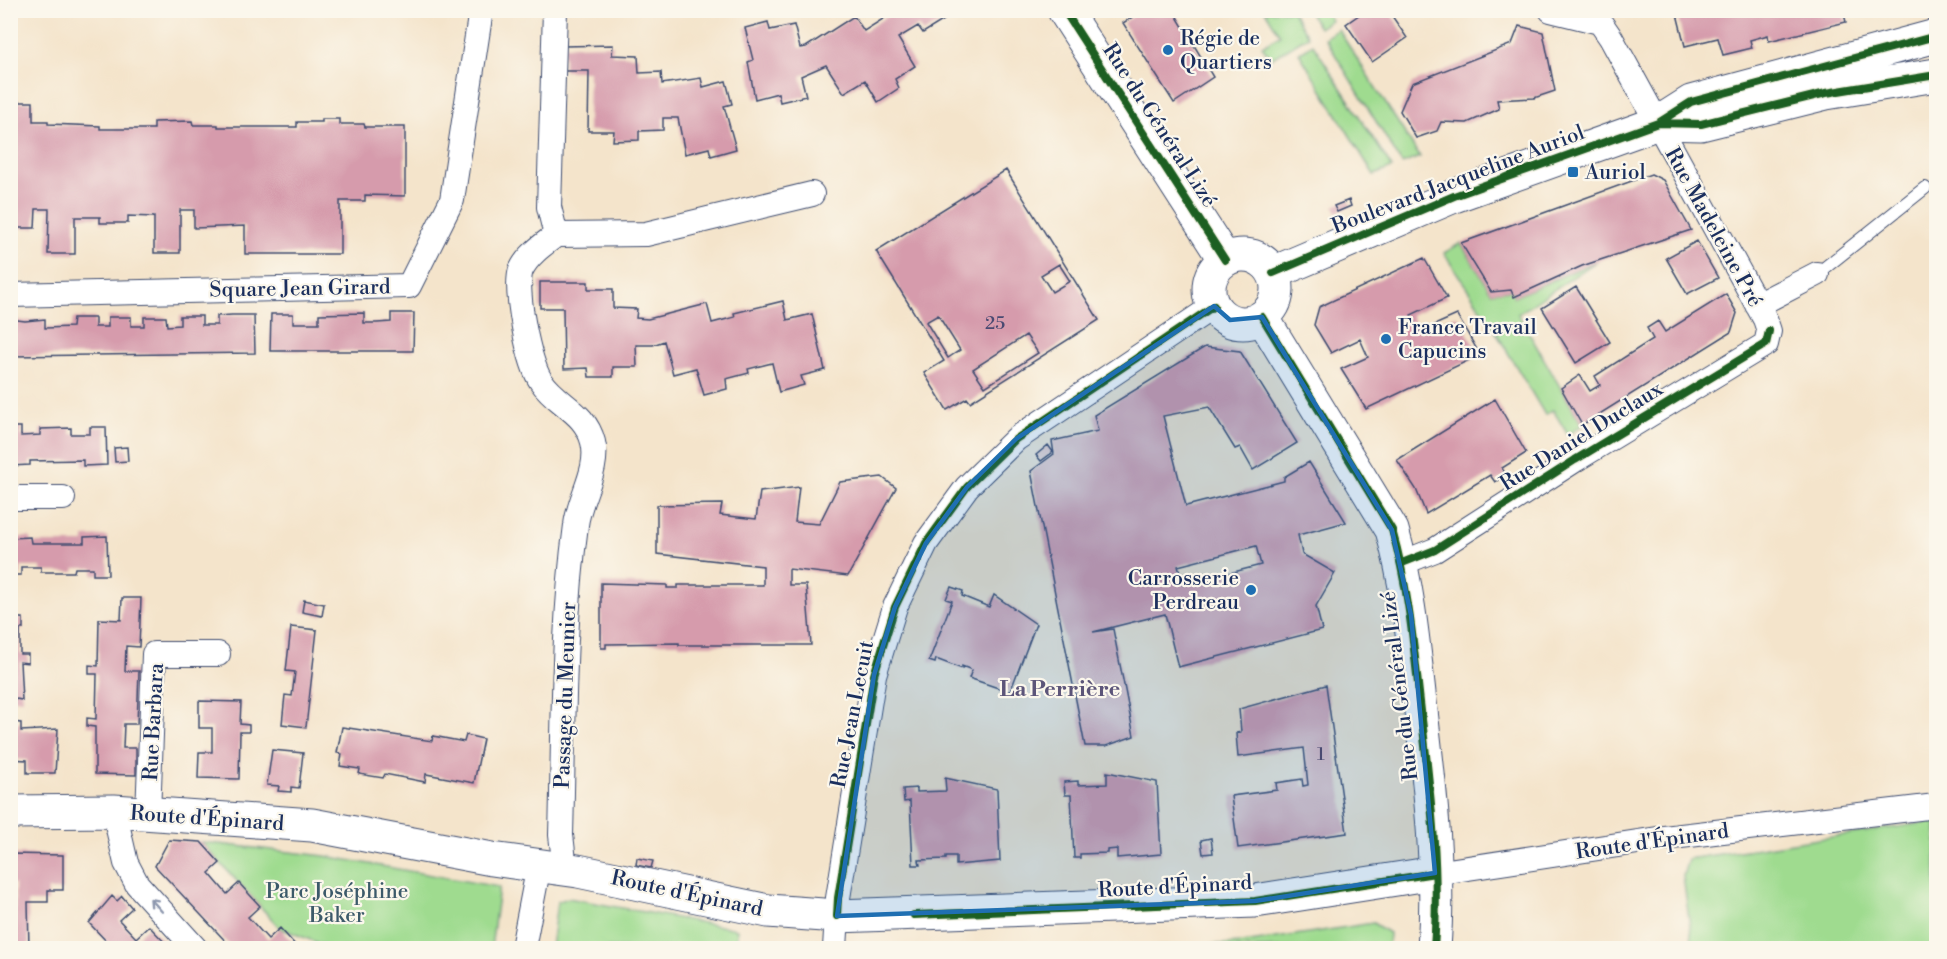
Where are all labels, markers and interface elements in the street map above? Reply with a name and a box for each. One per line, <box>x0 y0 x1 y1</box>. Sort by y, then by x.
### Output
place label: Régie de Quartiers <box>1180 26 1272 76</box>
street label: Rue du Général Lizé <box>1096 39 1222 213</box>
marker: Régie de Quartiers <box>1161 43 1175 57</box>
street label: Boulevard Jacqueline Auriol <box>1327 120 1588 241</box>
street label: Rue Madeleine Pré <box>1659 143 1768 312</box>
place label: Auriol <box>1584 160 1646 186</box>
marker: Auriol <box>1566 165 1580 179</box>
street label: Square Jean Girard <box>209 274 391 304</box>
house number: 25 <box>985 312 1005 335</box>
place label: France Travail Capucins <box>1398 315 1537 365</box>
marker: France Travail Capucins <box>1379 332 1393 346</box>
street label: Rue Daniel Duclaux <box>1495 376 1668 497</box>
place label: Carrosserie Perdreau <box>1128 566 1239 616</box>
marker: Carrosserie Perdreau <box>1244 583 1258 597</box>
street label: Rue du Général Lizé <box>1375 590 1425 782</box>
street label: Passage du Meunier <box>550 601 582 789</box>
street label: Rue Jean Lecuit <box>826 638 880 790</box>
street label: Rue Barbara <box>138 662 170 782</box>
district label: La Perrière <box>1000 676 1121 703</box>
house number: 1 <box>1317 743 1325 766</box>
street label: Route d'Épinard <box>129 799 285 837</box>
street label: Route d'Épinard <box>1574 816 1731 866</box>
street label: Route d'Épinard <box>609 863 766 923</box>
street label: Route d'Épinard <box>1097 868 1253 904</box>
park label: Parc Joséphine Baker <box>266 879 408 929</box>
one-way arrow <box>149 898 163 913</box>

